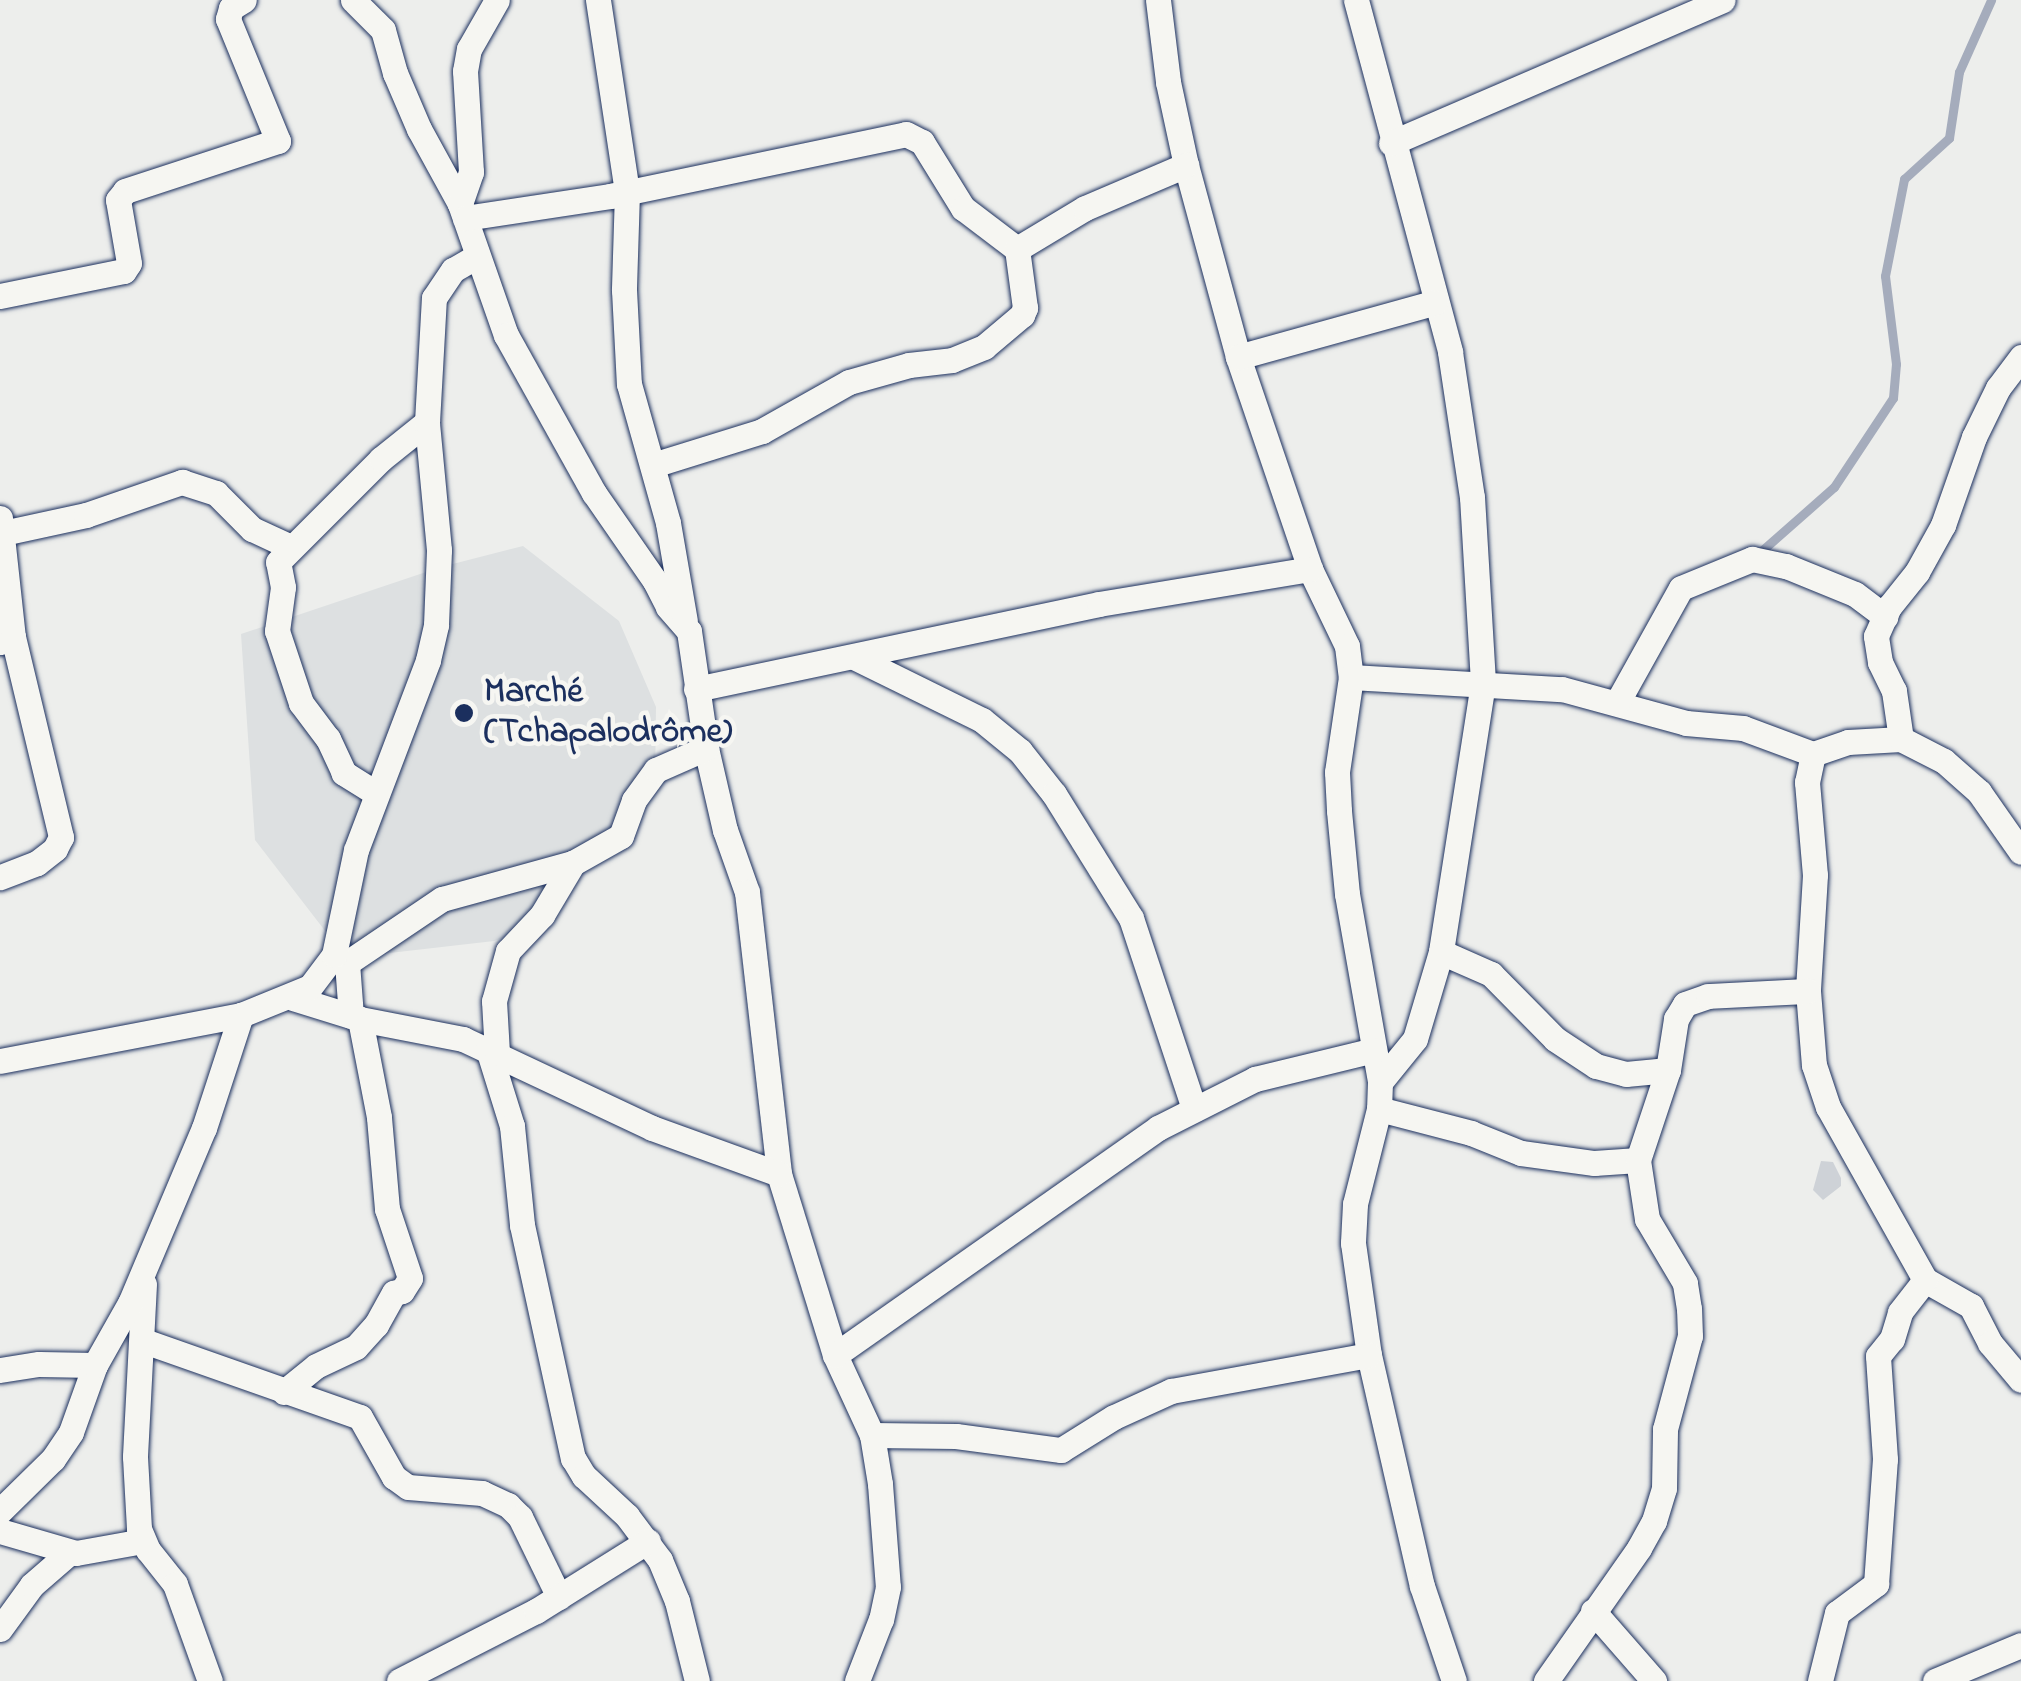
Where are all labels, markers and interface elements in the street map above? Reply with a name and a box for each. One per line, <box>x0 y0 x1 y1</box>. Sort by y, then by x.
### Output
place label: Marché (Tchapalodrôme) <box>484 672 732 754</box>
marker: Marché (Tchapalodrôme) <box>453 702 475 724</box>

